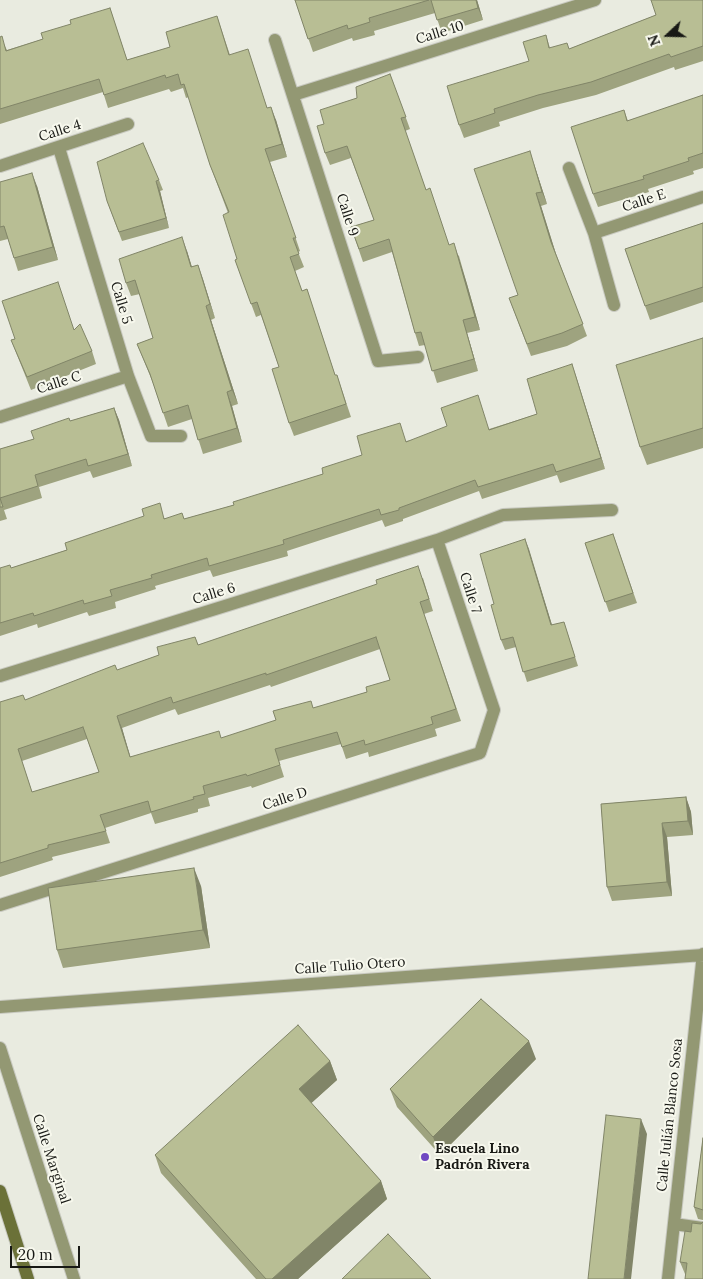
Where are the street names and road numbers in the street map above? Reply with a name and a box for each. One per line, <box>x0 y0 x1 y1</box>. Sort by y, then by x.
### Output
street label: Calle 10 <box>414 18 466 48</box>
street label: Calle 4 <box>37 116 83 146</box>
street label: Calle E <box>620 186 668 216</box>
street label: Calle 9 <box>332 191 362 239</box>
street label: Calle 5 <box>107 280 135 326</box>
street label: Calle C <box>35 368 83 398</box>
street label: Calle 7 <box>455 570 485 616</box>
street label: Calle 6 <box>191 580 237 608</box>
street label: Calle D <box>260 784 310 814</box>
street label: Calle Tulio Otero <box>294 954 406 978</box>
street label: Calle Julián Blanco Sosa <box>654 1038 686 1192</box>
street label: Calle Marginal <box>29 1112 73 1206</box>

